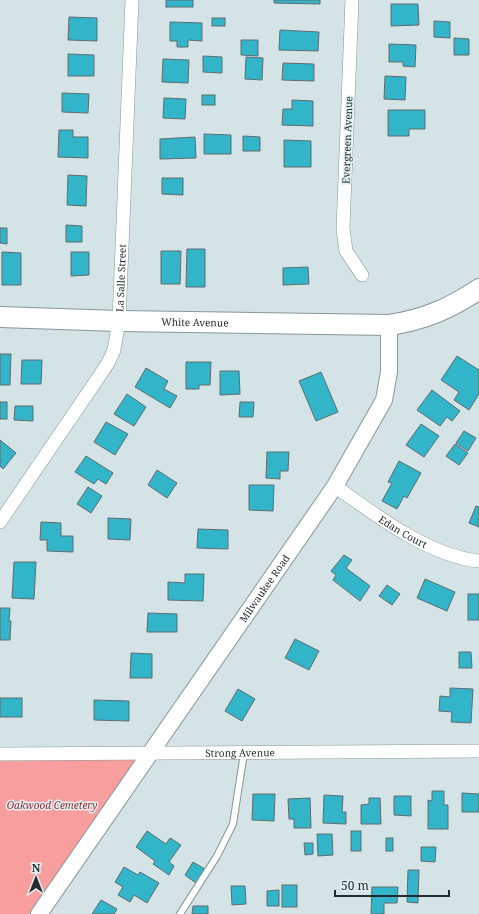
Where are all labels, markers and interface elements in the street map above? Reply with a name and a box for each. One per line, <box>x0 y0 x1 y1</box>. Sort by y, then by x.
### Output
street label: Evergreen Avenue <box>338 96 356 184</box>
street label: La Salle Street <box>112 243 129 312</box>
street label: White Avenue <box>161 315 229 330</box>
street label: Edan Court <box>376 512 430 551</box>
street label: Milwaukee Road <box>236 552 293 625</box>
street label: Strong Avenue <box>205 745 275 760</box>
park label: Oakwood Cemetery <box>7 798 97 812</box>
north arrow <box>16 858 56 898</box>
text: N <box>32 860 41 875</box>
scale bar <box>335 872 449 898</box>
text: 50 m <box>341 877 369 894</box>

